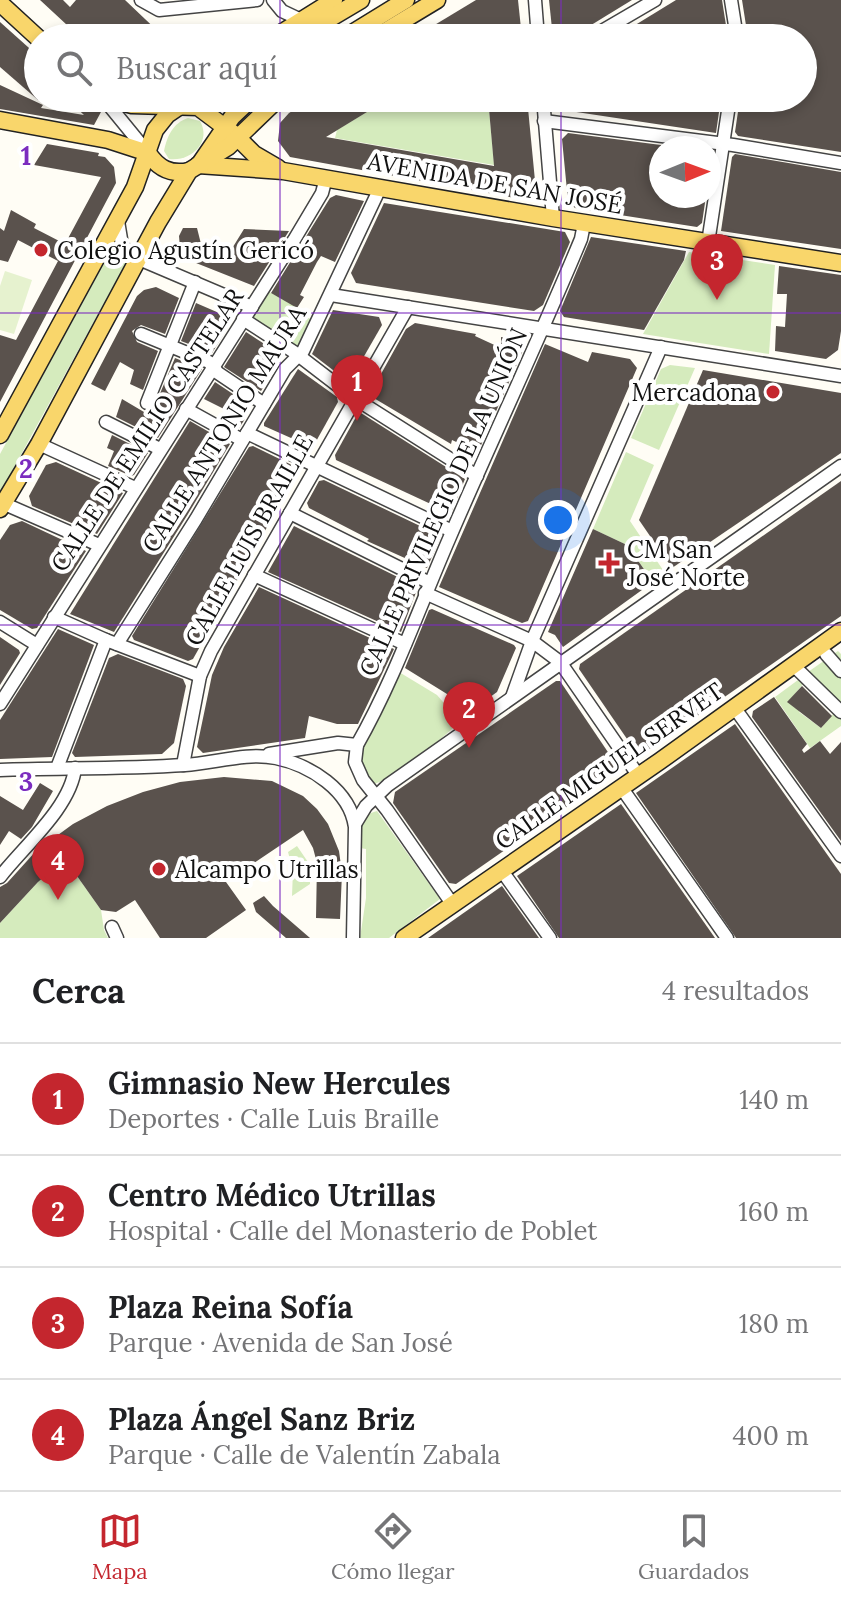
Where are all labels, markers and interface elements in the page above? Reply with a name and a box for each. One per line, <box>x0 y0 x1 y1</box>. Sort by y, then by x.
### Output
search box <box>24 24 817 112</box>
icon: search <box>52 46 96 90</box>
text: Buscar aquí <box>116 49 277 87</box>
north arrow <box>649 136 721 208</box>
text: 1 <box>21 139 31 172</box>
street label: AVENIDA DE SAN JOSÉ <box>364 145 625 221</box>
pin: 3 <box>691 234 743 300</box>
place label: Colegio Agustín Gericó <box>57 235 314 266</box>
marker: Colegio Agustín Gericó <box>32 241 50 259</box>
street label: CALLE DE EMILIO CASTELAR <box>44 282 251 577</box>
street label: CALLE ANTONIO MAURA <box>135 299 313 558</box>
street label: CALLE PRIVILEGIO DE LA UNIÓN <box>352 323 534 681</box>
pin: 1 <box>331 355 383 421</box>
place label: Mercadona <box>631 377 757 408</box>
marker: Mercadona <box>764 383 782 401</box>
street label: CALLE LUIS BRAILLE <box>178 429 320 651</box>
text: 2 <box>19 452 33 485</box>
your location <box>538 500 578 540</box>
place label: CM San José Norte <box>626 534 745 593</box>
marker: CM San José Norte <box>598 552 620 574</box>
street label: CALLE MIGUEL SERVET <box>489 676 729 856</box>
pin: 2 <box>443 682 495 748</box>
text: 3 <box>19 765 33 798</box>
pin: 4 <box>32 834 84 900</box>
place label: Alcampo Utrillas <box>174 854 359 885</box>
marker: Alcampo Utrillas <box>150 860 168 878</box>
text: Cerca <box>32 969 125 1012</box>
text: 4 resultados <box>662 974 809 1007</box>
text: Gimnasio New Hercules <box>108 1064 451 1102</box>
text: 1 <box>53 1083 63 1116</box>
text: 140 m <box>739 1083 809 1116</box>
text: Deportes · Calle Luis Braille <box>108 1102 439 1135</box>
text: Centro Médico Utrillas <box>108 1176 436 1214</box>
text: 2 <box>51 1195 65 1228</box>
text: 160 m <box>738 1195 809 1228</box>
text: Hospital · Calle del Monasterio de Poblet <box>108 1214 597 1247</box>
text: Plaza Reina Sofía <box>108 1288 353 1326</box>
text: 3 <box>51 1307 65 1340</box>
text: 180 m <box>739 1307 809 1340</box>
text: Parque · Avenida de San José <box>108 1326 453 1359</box>
text: Plaza Ángel Sanz Briz <box>108 1400 415 1438</box>
text: 4 <box>51 1419 65 1452</box>
text: 400 m <box>733 1419 809 1452</box>
text: Parque · Calle de Valentín Zabala <box>108 1438 501 1471</box>
tab: Mapa <box>92 1509 148 1585</box>
tab: Cómo llegar <box>331 1509 455 1585</box>
tab: Guardados <box>638 1509 749 1585</box>

